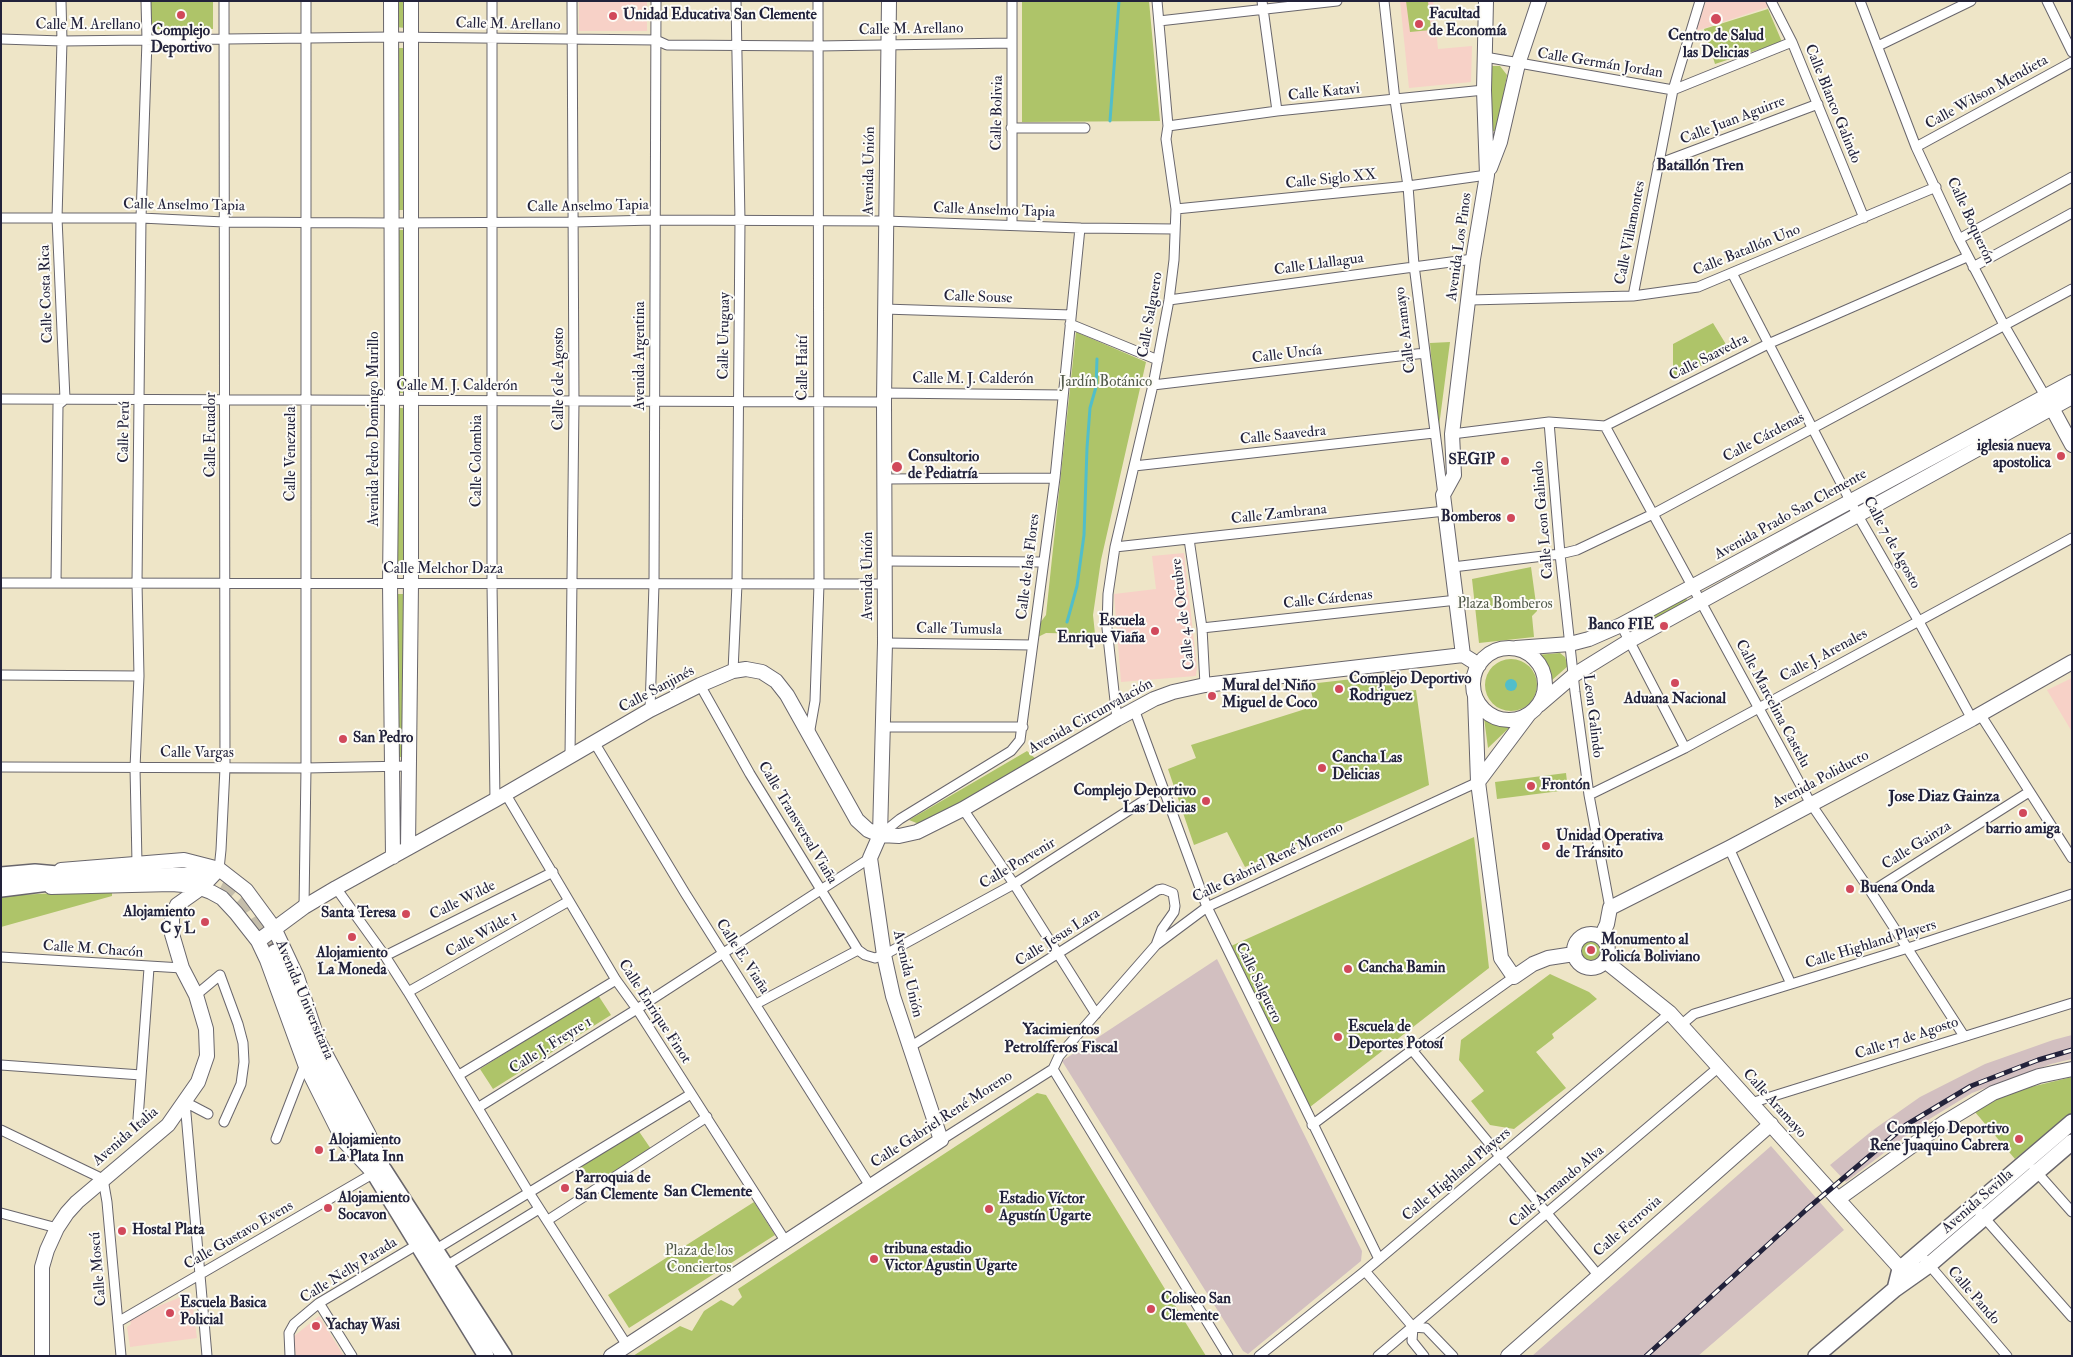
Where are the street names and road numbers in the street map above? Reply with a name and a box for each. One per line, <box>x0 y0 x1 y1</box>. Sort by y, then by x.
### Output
street label: Calle M. Arellano <box>455 15 561 35</box>
street label: Calle M. Arellano <box>36 17 140 35</box>
street label: Calle M. Arellano <box>858 20 964 40</box>
street label: Calle Blanco Galindo <box>1800 42 1864 166</box>
street label: Calle Germán Jordan <box>1536 45 1664 83</box>
street label: Calle Wilson Mendieta <box>1923 52 2051 134</box>
street label: Calle Bolivia <box>988 75 1008 151</box>
street label: Calle Katavi <box>1287 80 1361 106</box>
street label: Calle Juan Aguirre <box>1678 93 1788 149</box>
street label: Avenida Unión <box>860 126 880 216</box>
street label: Calle Siglo XX <box>1285 166 1377 194</box>
street label: Calle Boquerón <box>1942 175 1998 267</box>
street label: Calle Villamontes <box>1612 180 1650 286</box>
street label: Avenida Los Pinos <box>1443 192 1477 302</box>
street label: Calle Anselmo Tapia <box>123 196 245 216</box>
street label: Calle Anselmo Tapia <box>527 197 649 217</box>
street label: Calle Anselmo Tapia <box>933 200 1055 222</box>
street label: Calle Batallón Uno <box>1691 221 1803 281</box>
street label: Calle Costa Rica <box>36 244 58 344</box>
street label: Calle Llallagua <box>1273 250 1365 280</box>
street label: Calle Salguero <box>1135 271 1167 359</box>
street label: Calle Aramayo <box>1392 286 1420 374</box>
street label: Calle Souse <box>943 288 1013 308</box>
street label: Calle Uruguay <box>715 292 735 380</box>
street label: Avenida Argentina <box>632 301 650 411</box>
street label: Calle 6 de Agosto <box>551 328 569 430</box>
street label: Calle Saavedra <box>1666 330 1752 386</box>
street label: Avenida Pedro Domingo Murillo <box>366 331 384 527</box>
street label: Calle Haití <box>795 335 813 401</box>
street label: Calle Uncía <box>1251 342 1323 368</box>
street label: Calle M. J. Calderón <box>912 371 1034 389</box>
street label: Calle M. J. Calderón <box>396 378 518 396</box>
street label: Calle Ecuador <box>203 392 221 478</box>
street label: Calle Perú <box>115 401 135 463</box>
street label: Calle Venezuela <box>283 406 301 502</box>
street label: Calle Cárdenas <box>1720 409 1808 467</box>
street label: Calle Colombia <box>469 415 487 507</box>
street label: Calle Saavedra <box>1239 423 1327 449</box>
street label: Calle Leon Galindo <box>1530 460 1558 580</box>
street label: Avenida Prado San Clemente <box>1712 466 1870 564</box>
street label: Calle 7 de Agosto <box>1858 494 1924 592</box>
street label: Calle Zambrana <box>1230 501 1328 529</box>
street label: Calle de las Flores <box>1014 513 1044 621</box>
street label: Avenida Unión <box>860 532 878 620</box>
street label: Calle 4 de Octubre <box>1168 557 1200 671</box>
street label: Calle Melchor Daza <box>383 561 503 579</box>
street label: Calle Cárdenas <box>1283 586 1373 614</box>
street label: Calle Tumusla <box>916 620 1002 640</box>
street label: Calle J. Arenales <box>1777 625 1871 687</box>
street label: Calle Marcelina Castelu <box>1731 637 1813 771</box>
street label: Calle Sanjinés <box>616 663 698 717</box>
street label: Leon Galindo <box>1578 673 1606 759</box>
street label: Avenida Circunvalación <box>1026 675 1156 759</box>
street label: Calle Vargas <box>160 745 234 763</box>
street label: Avenida Poliducto <box>1770 747 1872 813</box>
street label: Calle Transversal Viaña <box>753 759 841 887</box>
street label: Calle Gainza <box>1879 818 1955 874</box>
street label: Calle Gabriel René Moreno <box>1190 819 1346 907</box>
street label: Calle Porvenir <box>977 834 1059 894</box>
street label: Calle Wilde <box>427 877 499 925</box>
street label: Calle Jesus Lara <box>1012 905 1104 971</box>
street label: Calle Wilde 1 <box>443 908 521 962</box>
street label: Calle E. Viaña <box>711 916 773 998</box>
street label: Calle Highland Players <box>1803 917 1939 973</box>
street label: Avenida Unión <box>888 929 926 1019</box>
street label: Calle M. Chacón <box>42 938 144 962</box>
street label: Avenida Universitaria <box>271 938 337 1062</box>
street label: Calle Salguero <box>1231 940 1285 1026</box>
street label: Calle Enrique Finot <box>614 957 694 1067</box>
street label: Calle J. Freyre 1 <box>506 1014 596 1078</box>
street label: Calle 17 de Agosto <box>1853 1014 1961 1064</box>
street label: Calle Aramayo <box>1738 1066 1810 1142</box>
street label: Calle Gabriel René Moreno <box>868 1067 1016 1173</box>
street label: Avenida Italia <box>90 1104 162 1170</box>
street label: Calle Highland Players <box>1399 1124 1515 1226</box>
street label: Calle Armando Alva <box>1506 1142 1608 1232</box>
street label: Avenida Sevilla <box>1938 1166 2018 1238</box>
street label: Calle Ferrovia <box>1590 1193 1666 1261</box>
street label: Calle Gustavo Evens <box>181 1197 297 1275</box>
street label: Calle Moscú <box>87 1231 111 1307</box>
street label: Calle Nelly Parada <box>297 1234 401 1308</box>
street label: Calle Pando <box>1943 1263 2003 1329</box>

